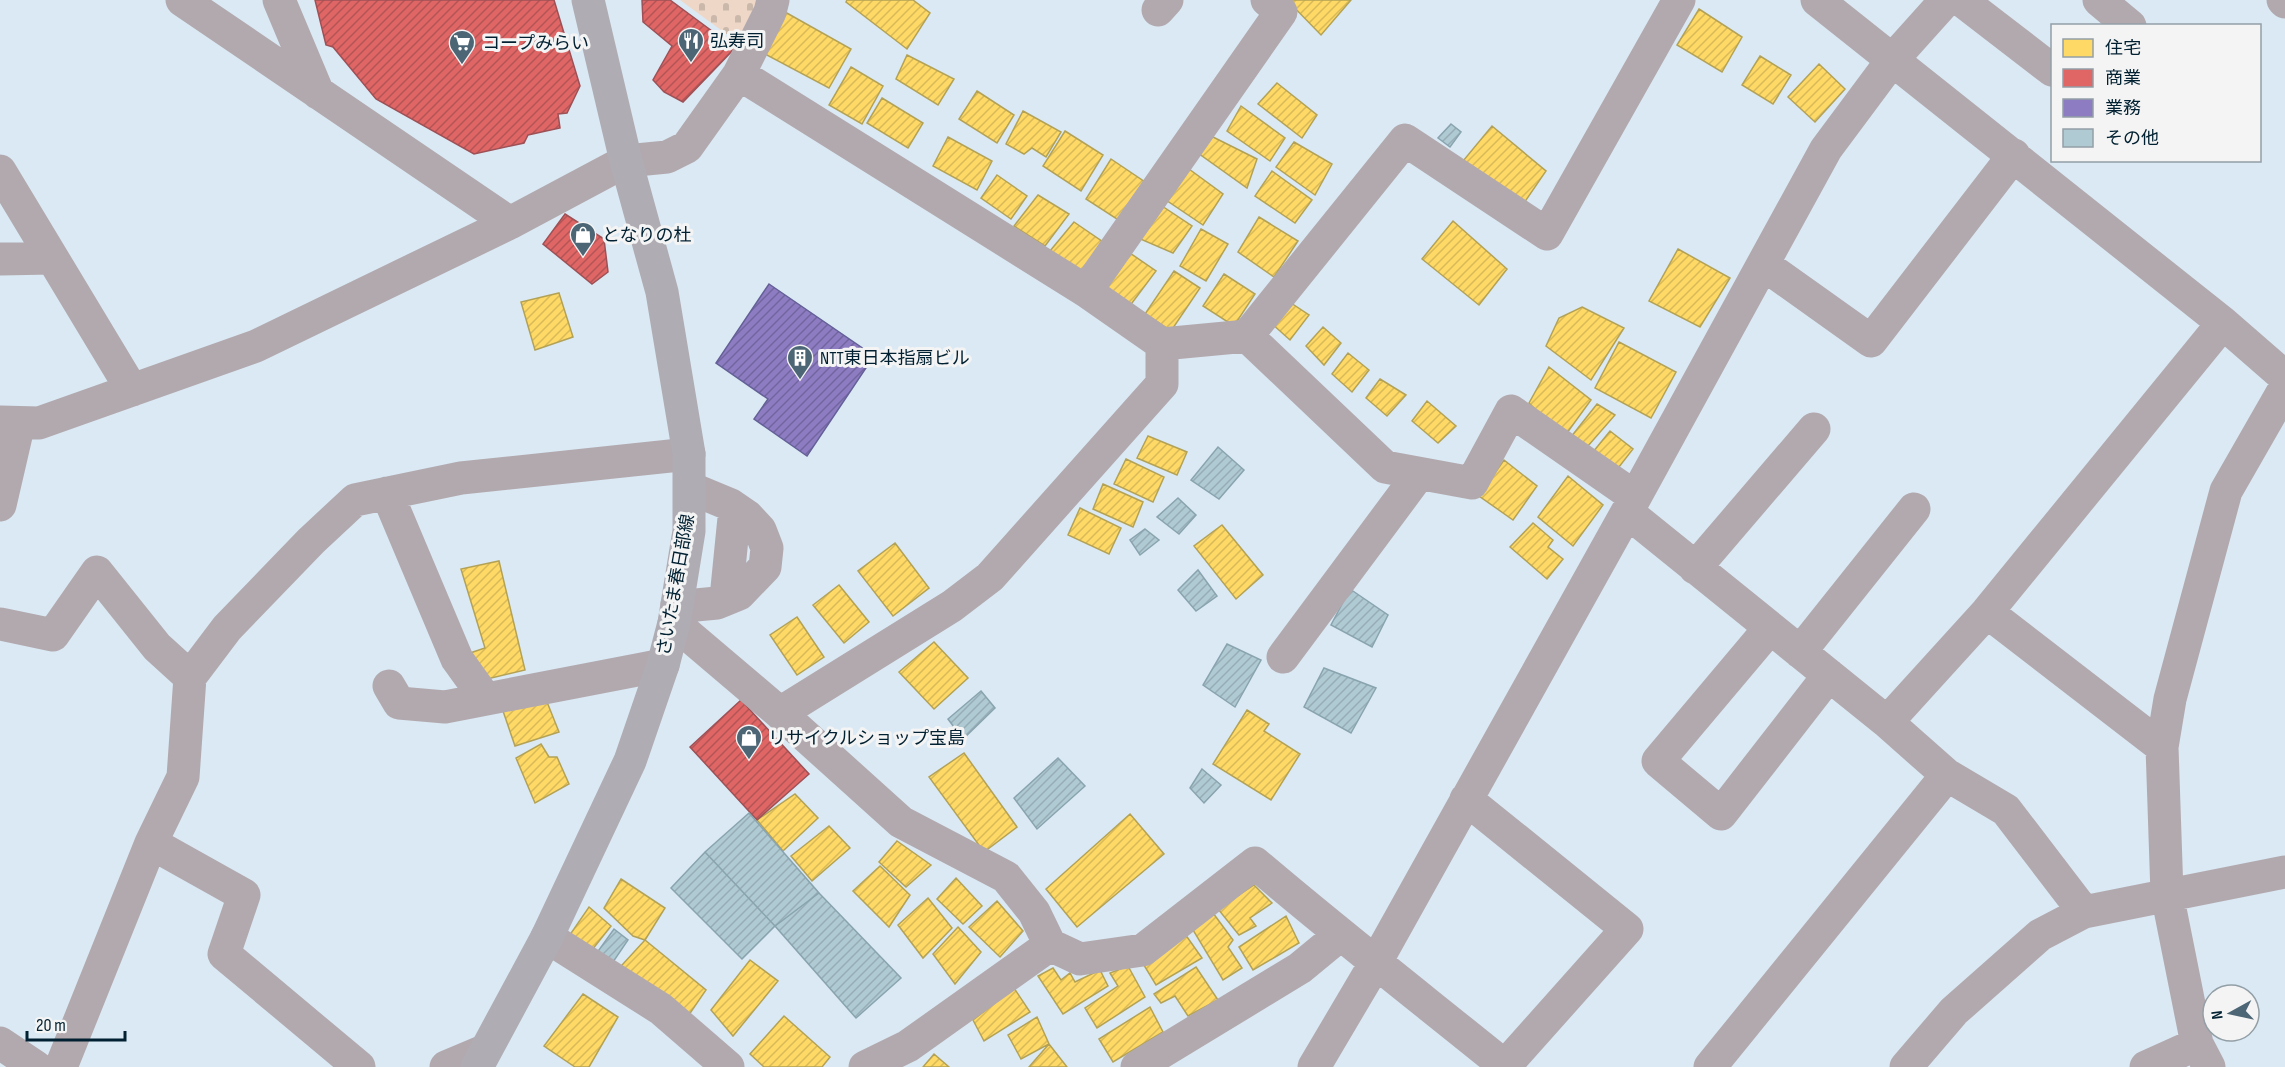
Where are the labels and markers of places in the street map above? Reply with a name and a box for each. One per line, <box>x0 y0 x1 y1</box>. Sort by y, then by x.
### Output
restaurant icon: 弘寿司 <box>676 26 706 64</box>
supermarket icon: コープみらい <box>447 28 477 66</box>
place label: 弘寿司 <box>710 31 764 52</box>
place label: コープみらい <box>482 33 589 54</box>
shop icon: となりの杜 <box>568 220 598 258</box>
place label: となりの杜 <box>602 225 691 246</box>
building icon: NTT東日本指扇ビル <box>785 343 815 381</box>
place label: NTT東日本指扇ビル <box>820 348 970 369</box>
shop icon: リサイクルショップ宝島 <box>734 723 764 761</box>
place label: リサイクルショップ宝島 <box>768 728 965 749</box>

